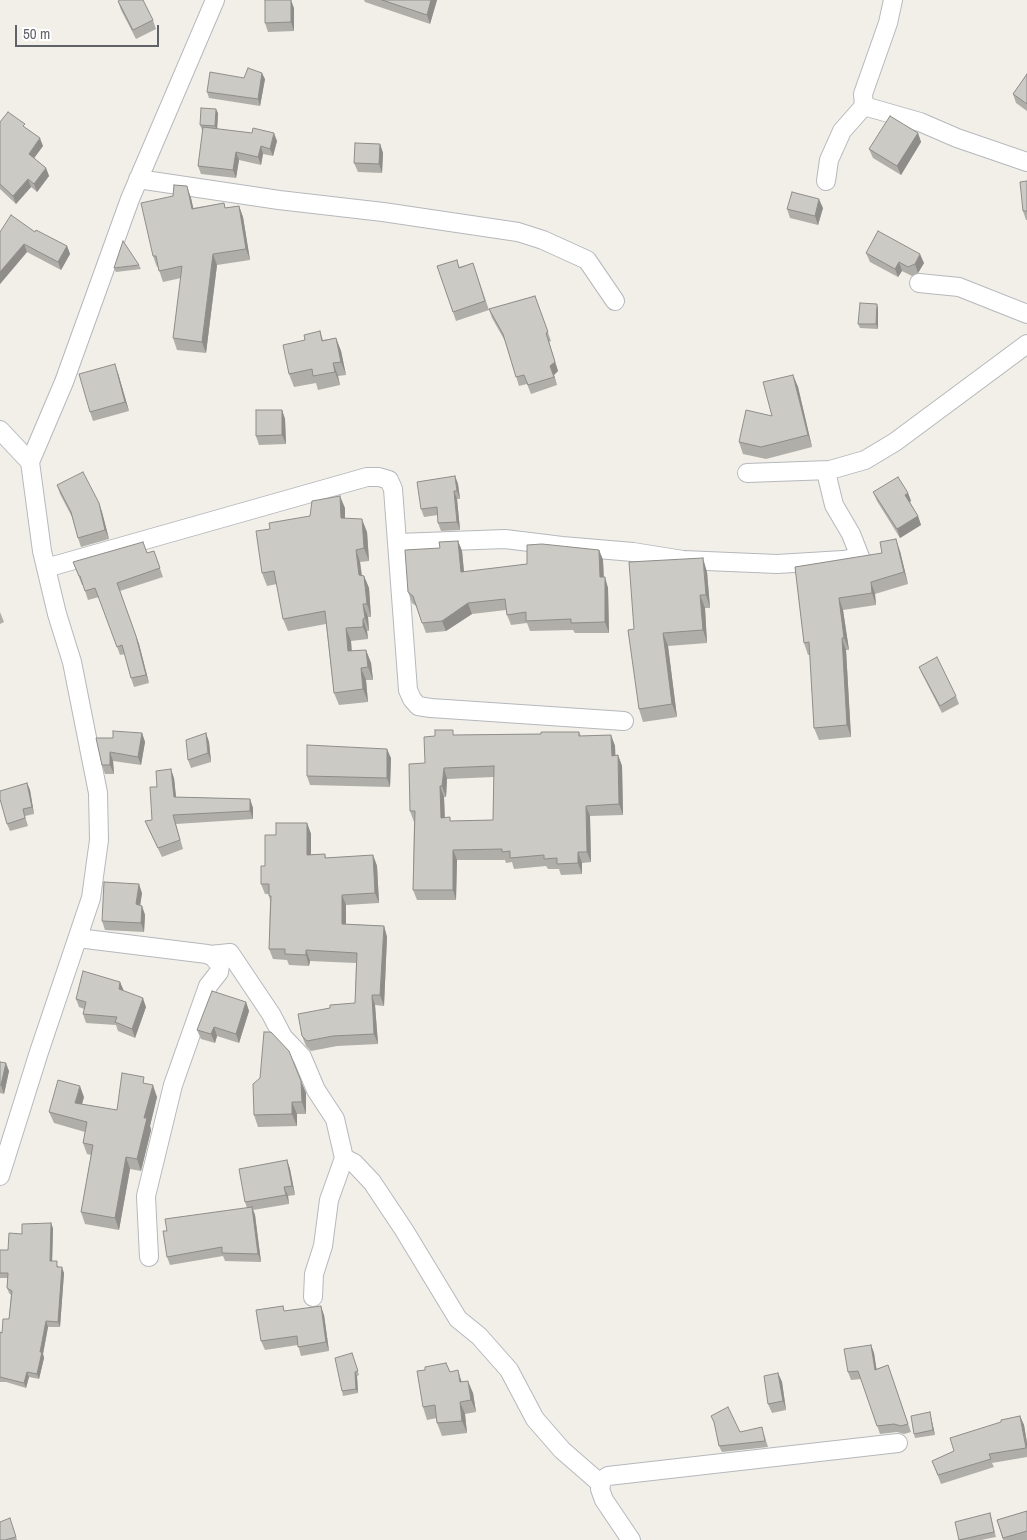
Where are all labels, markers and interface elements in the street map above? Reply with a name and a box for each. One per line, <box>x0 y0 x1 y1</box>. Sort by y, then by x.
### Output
scale bar <box>18 15 161 47</box>
text: 50 m <box>23 23 50 44</box>

